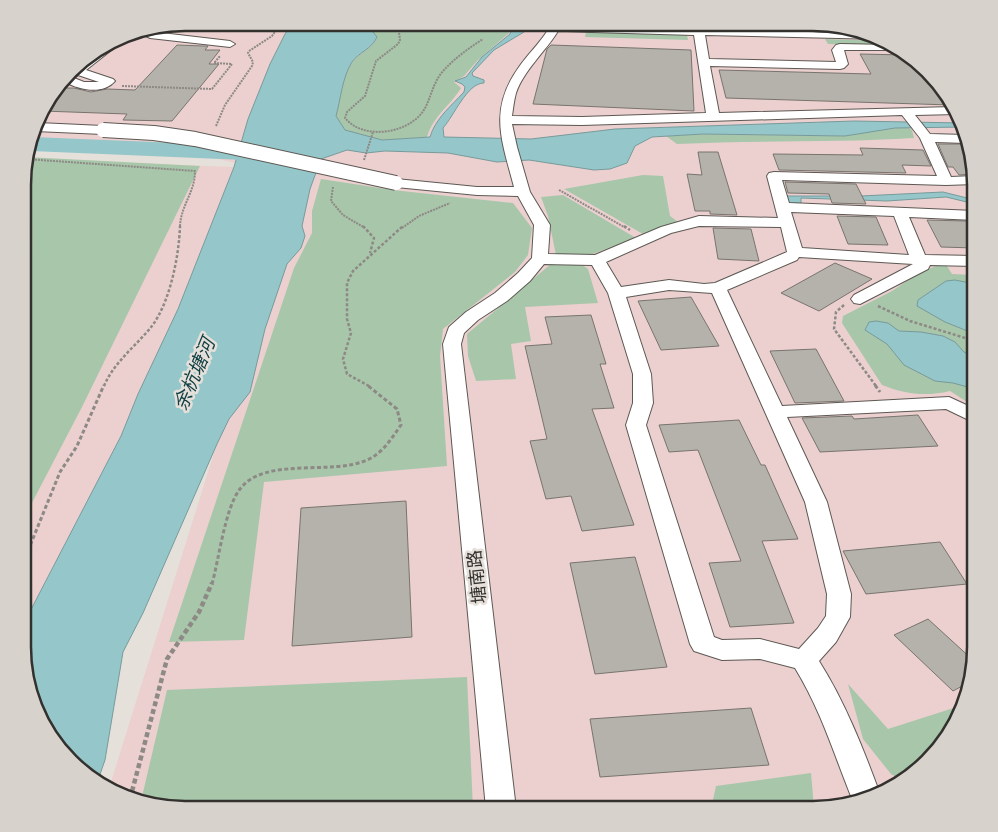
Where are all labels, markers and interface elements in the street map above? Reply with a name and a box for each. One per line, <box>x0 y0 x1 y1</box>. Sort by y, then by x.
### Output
water label: 余杭塘河 <box>167 330 222 414</box>
street label: 塘南路 <box>461 549 491 605</box>

